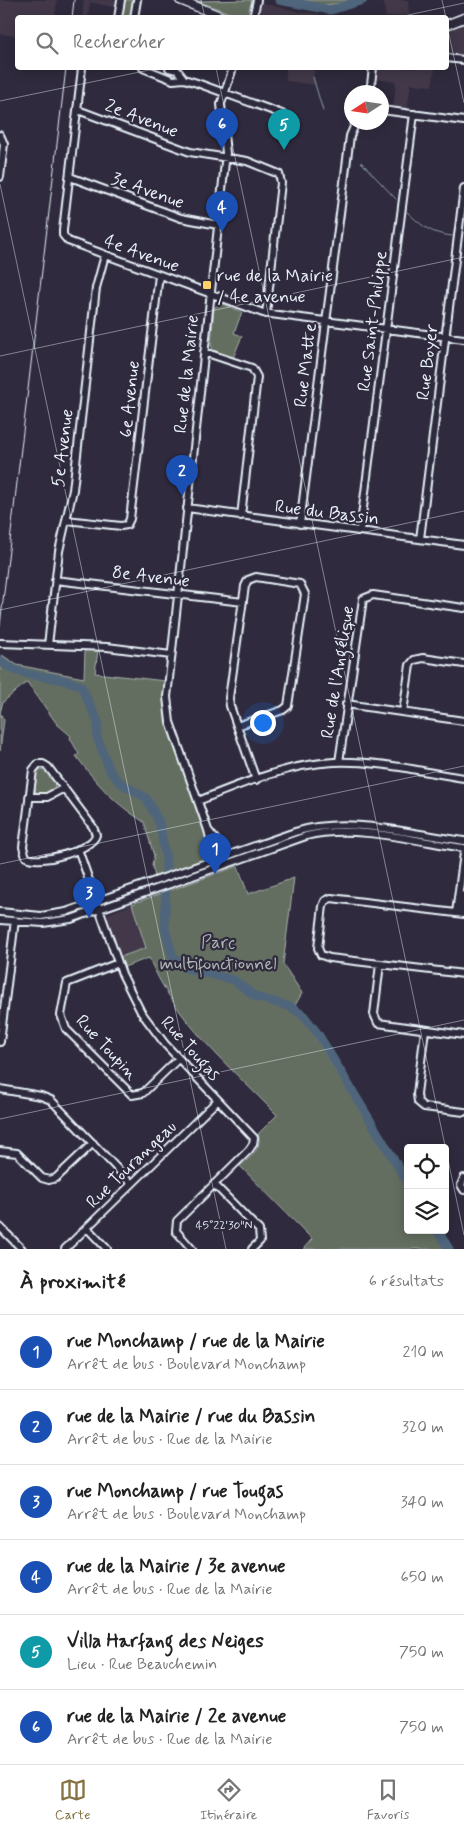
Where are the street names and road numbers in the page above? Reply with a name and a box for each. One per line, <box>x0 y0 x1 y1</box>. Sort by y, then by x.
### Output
street label: 2e Avenue <box>102 94 182 144</box>
street label: 3e Avenue <box>108 167 187 215</box>
street label: 4e Avenue <box>101 229 183 279</box>
street label: Rue Saint-Philippe <box>352 249 394 393</box>
street label: Rue de la Mairie <box>169 314 205 435</box>
street label: Rue Matte <box>289 321 323 409</box>
street label: Rue Boyer <box>411 322 445 401</box>
street label: 6e Avenue <box>114 359 146 439</box>
street label: 5e Avenue <box>46 408 80 489</box>
street label: Rue du Bassin <box>273 495 380 531</box>
street label: 8e Avenue <box>111 560 191 594</box>
street label: Rue de l'Angélique <box>316 604 362 741</box>
street label: Rue Toupin <box>70 1010 143 1086</box>
street label: Rue Tougas <box>153 1011 226 1088</box>
street label: Rue Tourangeau <box>81 1115 182 1214</box>

